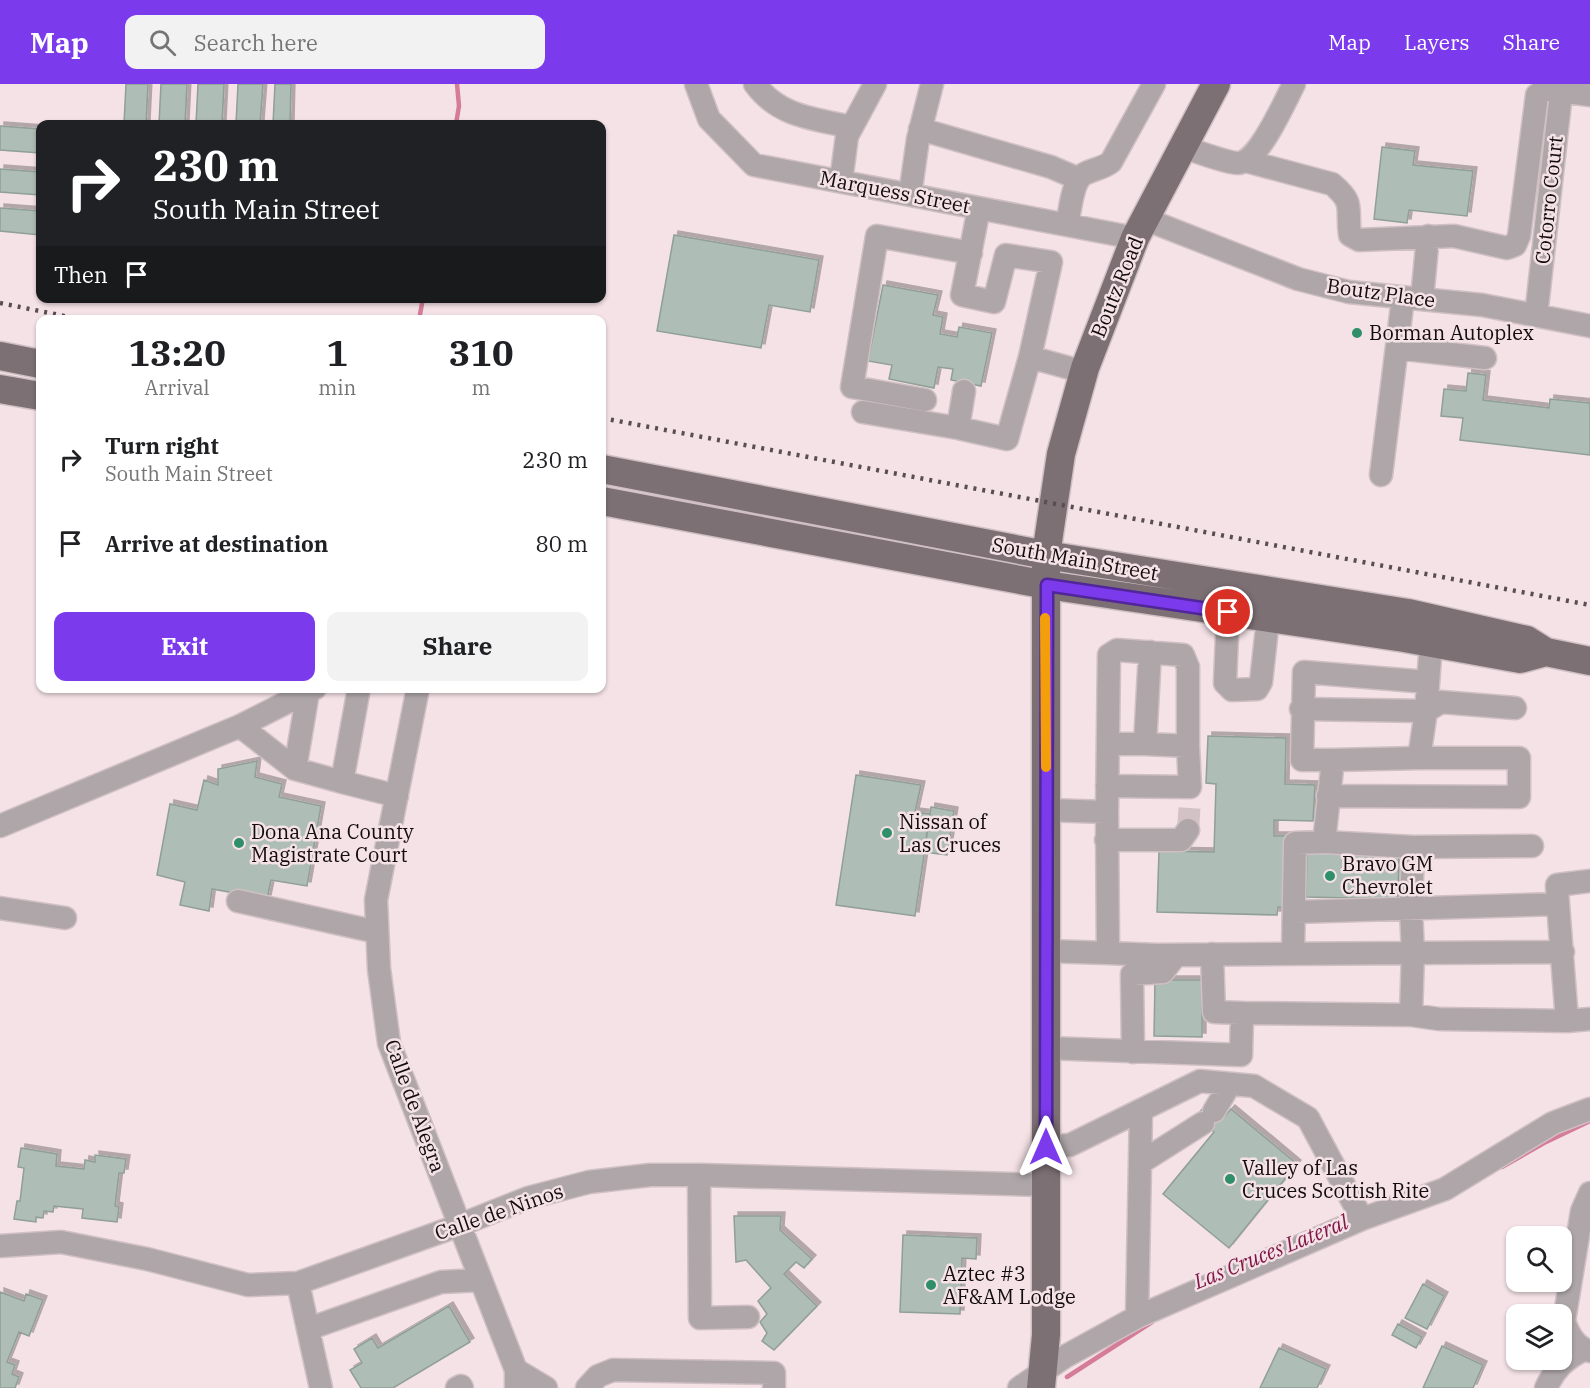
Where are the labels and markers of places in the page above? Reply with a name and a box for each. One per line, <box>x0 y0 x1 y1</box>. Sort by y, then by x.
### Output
place label: Borman Autoplex <box>1369 319 1534 346</box>
marker: Borman Autoplex <box>1350 326 1364 340</box>
pin <box>1202 586 1253 637</box>
place label: Nissan of Las Cruces <box>899 808 1001 858</box>
place label: Dona Ana County Magistrate Court <box>251 818 414 868</box>
marker: Nissan of Las Cruces <box>880 826 894 840</box>
marker: Dona Ana County Magistrate Court <box>232 836 246 850</box>
place label: Bravo GM Chevrolet <box>1342 850 1433 900</box>
marker: Bravo GM Chevrolet <box>1323 869 1337 883</box>
place label: Valley of Las Cruces Scottish Rite <box>1242 1154 1429 1204</box>
marker: Valley of Las Cruces Scottish Rite <box>1223 1172 1237 1186</box>
place label: Aztec #3 AF&AM Lodge <box>943 1260 1076 1310</box>
marker: Aztec #3 AF&AM Lodge <box>924 1278 938 1292</box>

